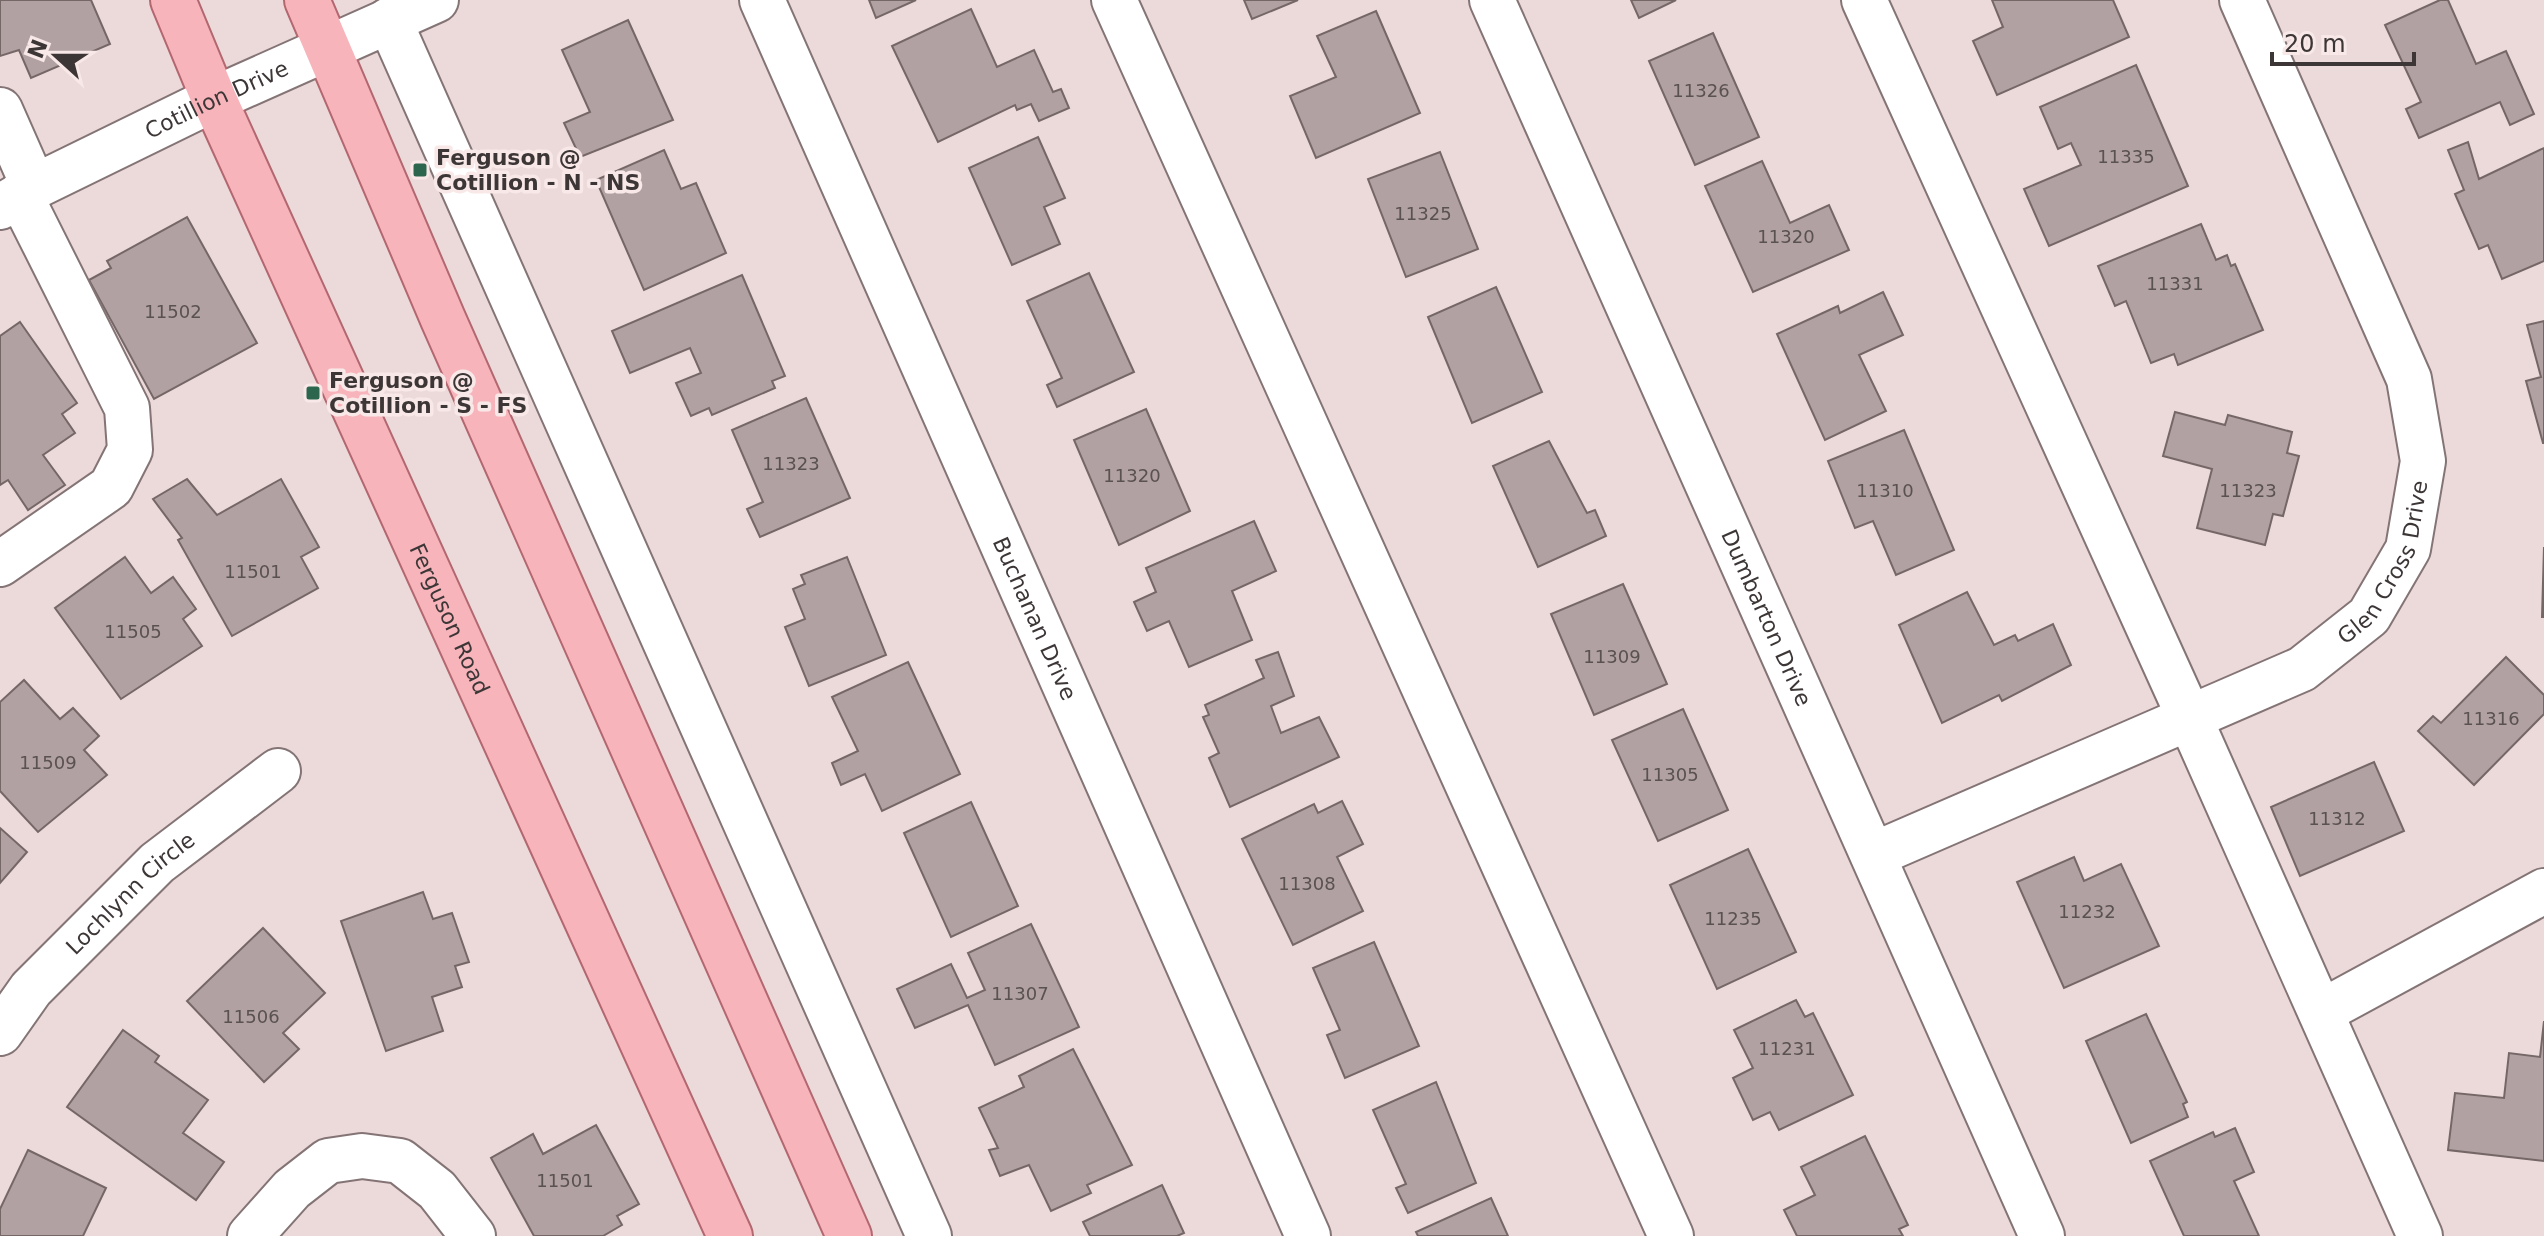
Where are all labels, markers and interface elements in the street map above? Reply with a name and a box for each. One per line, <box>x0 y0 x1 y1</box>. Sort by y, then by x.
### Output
north arrow <box>16 16 96 96</box>
scale bar <box>2272 16 2414 66</box>
text: 20 m <box>2284 30 2346 58</box>
text: N <box>23 36 53 62</box>
street label: Cotillion Drive <box>141 56 292 144</box>
house number: 11326 <box>1672 80 1730 101</box>
place label: Ferguson @ Cotillion - N - NS <box>436 145 640 195</box>
house number: 11335 <box>2097 146 2155 167</box>
marker: Ferguson @ Cotillion - N - NS <box>411 161 429 179</box>
house number: 11325 <box>1394 203 1452 224</box>
house number: 11320 <box>1757 226 1815 247</box>
house number: 11331 <box>2146 273 2204 294</box>
house number: 11502 <box>144 301 202 322</box>
place label: Ferguson @ Cotillion - S - FS <box>329 368 527 418</box>
marker: Ferguson @ Cotillion - S - FS <box>304 384 322 402</box>
house number: 11323 <box>762 453 820 474</box>
house number: 11320 <box>1103 465 1161 486</box>
street label: Glen Cross Drive <box>2333 479 2432 649</box>
house number: 11310 <box>1856 480 1914 501</box>
house number: 11323 <box>2219 480 2277 501</box>
street label: Dumbarton Drive <box>1716 526 1817 710</box>
street label: Buchanan Drive <box>988 533 1082 704</box>
street label: Ferguson Road <box>404 540 494 698</box>
house number: 11501 <box>224 561 282 582</box>
house number: 11505 <box>104 621 162 642</box>
house number: 11309 <box>1583 646 1641 667</box>
house number: 11316 <box>2462 708 2520 729</box>
house number: 11509 <box>19 752 77 773</box>
house number: 11305 <box>1641 764 1699 785</box>
house number: 11312 <box>2308 808 2366 829</box>
street label: Lochlynn Circle <box>61 827 200 960</box>
house number: 11308 <box>1278 873 1336 894</box>
house number: 11232 <box>2058 901 2116 922</box>
house number: 11235 <box>1704 908 1762 929</box>
house number: 11307 <box>991 983 1049 1004</box>
house number: 11506 <box>222 1006 280 1027</box>
house number: 11231 <box>1758 1038 1816 1059</box>
house number: 11501 <box>536 1170 594 1191</box>

